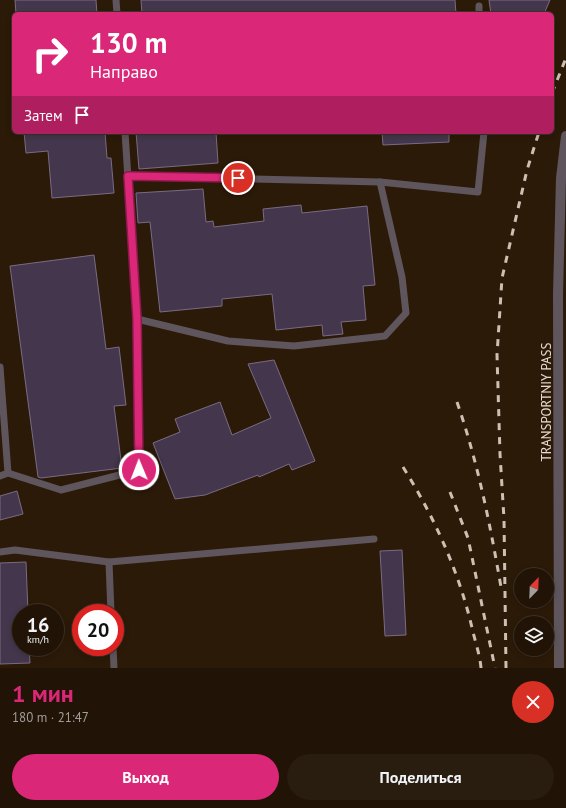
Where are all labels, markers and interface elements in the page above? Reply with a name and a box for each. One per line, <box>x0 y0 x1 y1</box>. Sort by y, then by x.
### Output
text: 130 m <box>90 24 167 61</box>
icon: right <box>24 28 76 80</box>
text: Направо <box>90 60 158 83</box>
icon: arrive <box>71 104 93 126</box>
text: Затем <box>24 106 63 125</box>
pin <box>221 161 255 195</box>
icon: arrive <box>227 167 249 189</box>
street label: TRANSPORTNIY PASS <box>538 343 555 461</box>
position arrow <box>118 449 160 491</box>
north arrow <box>514 568 554 608</box>
map controls <box>514 568 554 656</box>
speed limit sign: 20 <box>72 604 124 656</box>
text: 16 <box>27 612 49 638</box>
button: layers <box>514 616 554 656</box>
text: km/h <box>27 633 49 646</box>
text: 1 мин <box>12 678 74 709</box>
button: close <box>512 681 554 723</box>
text: 180 m · 21:47 <box>12 709 89 726</box>
button: Выход <box>12 754 279 800</box>
button: Поделиться <box>287 754 554 800</box>

